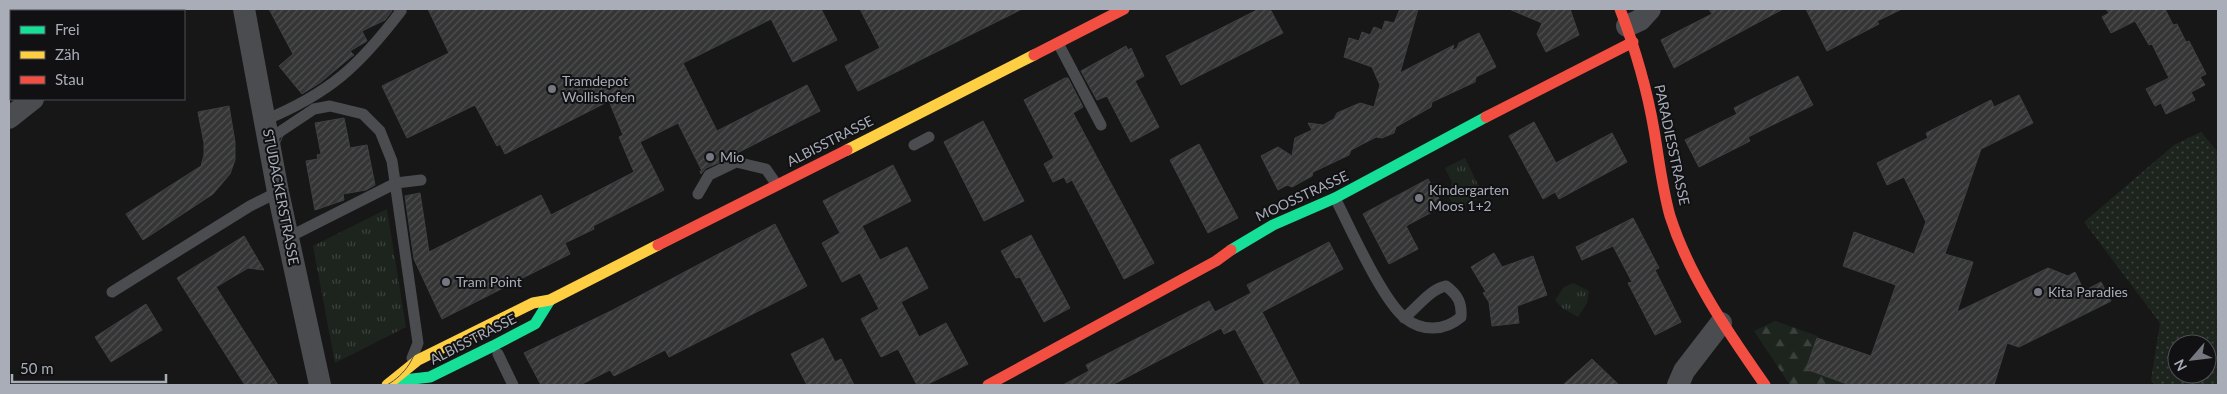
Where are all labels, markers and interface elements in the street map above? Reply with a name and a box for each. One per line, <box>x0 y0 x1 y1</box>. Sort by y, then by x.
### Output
legend <box>10 10 185 100</box>
text: Frei <box>55 20 80 38</box>
text: Zäh <box>55 45 80 63</box>
text: Stau <box>55 70 84 88</box>
place label: Tramdepot Wollishofen <box>562 72 635 105</box>
marker: Tramdepot Wollishofen <box>546 83 558 95</box>
street label: PARADIESSTRASSE <box>1651 83 1694 207</box>
street label: ALBISSTRASSE <box>784 112 876 170</box>
street label: STUDACKERSTRASSE <box>260 127 303 267</box>
place label: Mio <box>720 148 744 165</box>
marker: Mio <box>704 151 716 163</box>
street label: MOOSSTRASSE <box>1253 167 1351 224</box>
place label: Kindergarten Moos 1+2 <box>1429 181 1509 214</box>
marker: Kindergarten Moos 1+2 <box>1413 192 1425 204</box>
place label: Tram Point <box>456 273 522 290</box>
marker: Tram Point <box>440 276 452 288</box>
place label: Kita Paradies <box>2048 283 2128 300</box>
marker: Kita Paradies <box>2032 286 2044 298</box>
street label: ALBISSTRASSE <box>427 310 519 368</box>
north arrow <box>2167 334 2217 384</box>
scale bar <box>12 352 166 384</box>
text: N <box>2170 357 2190 374</box>
text: 50 m <box>20 359 54 377</box>

